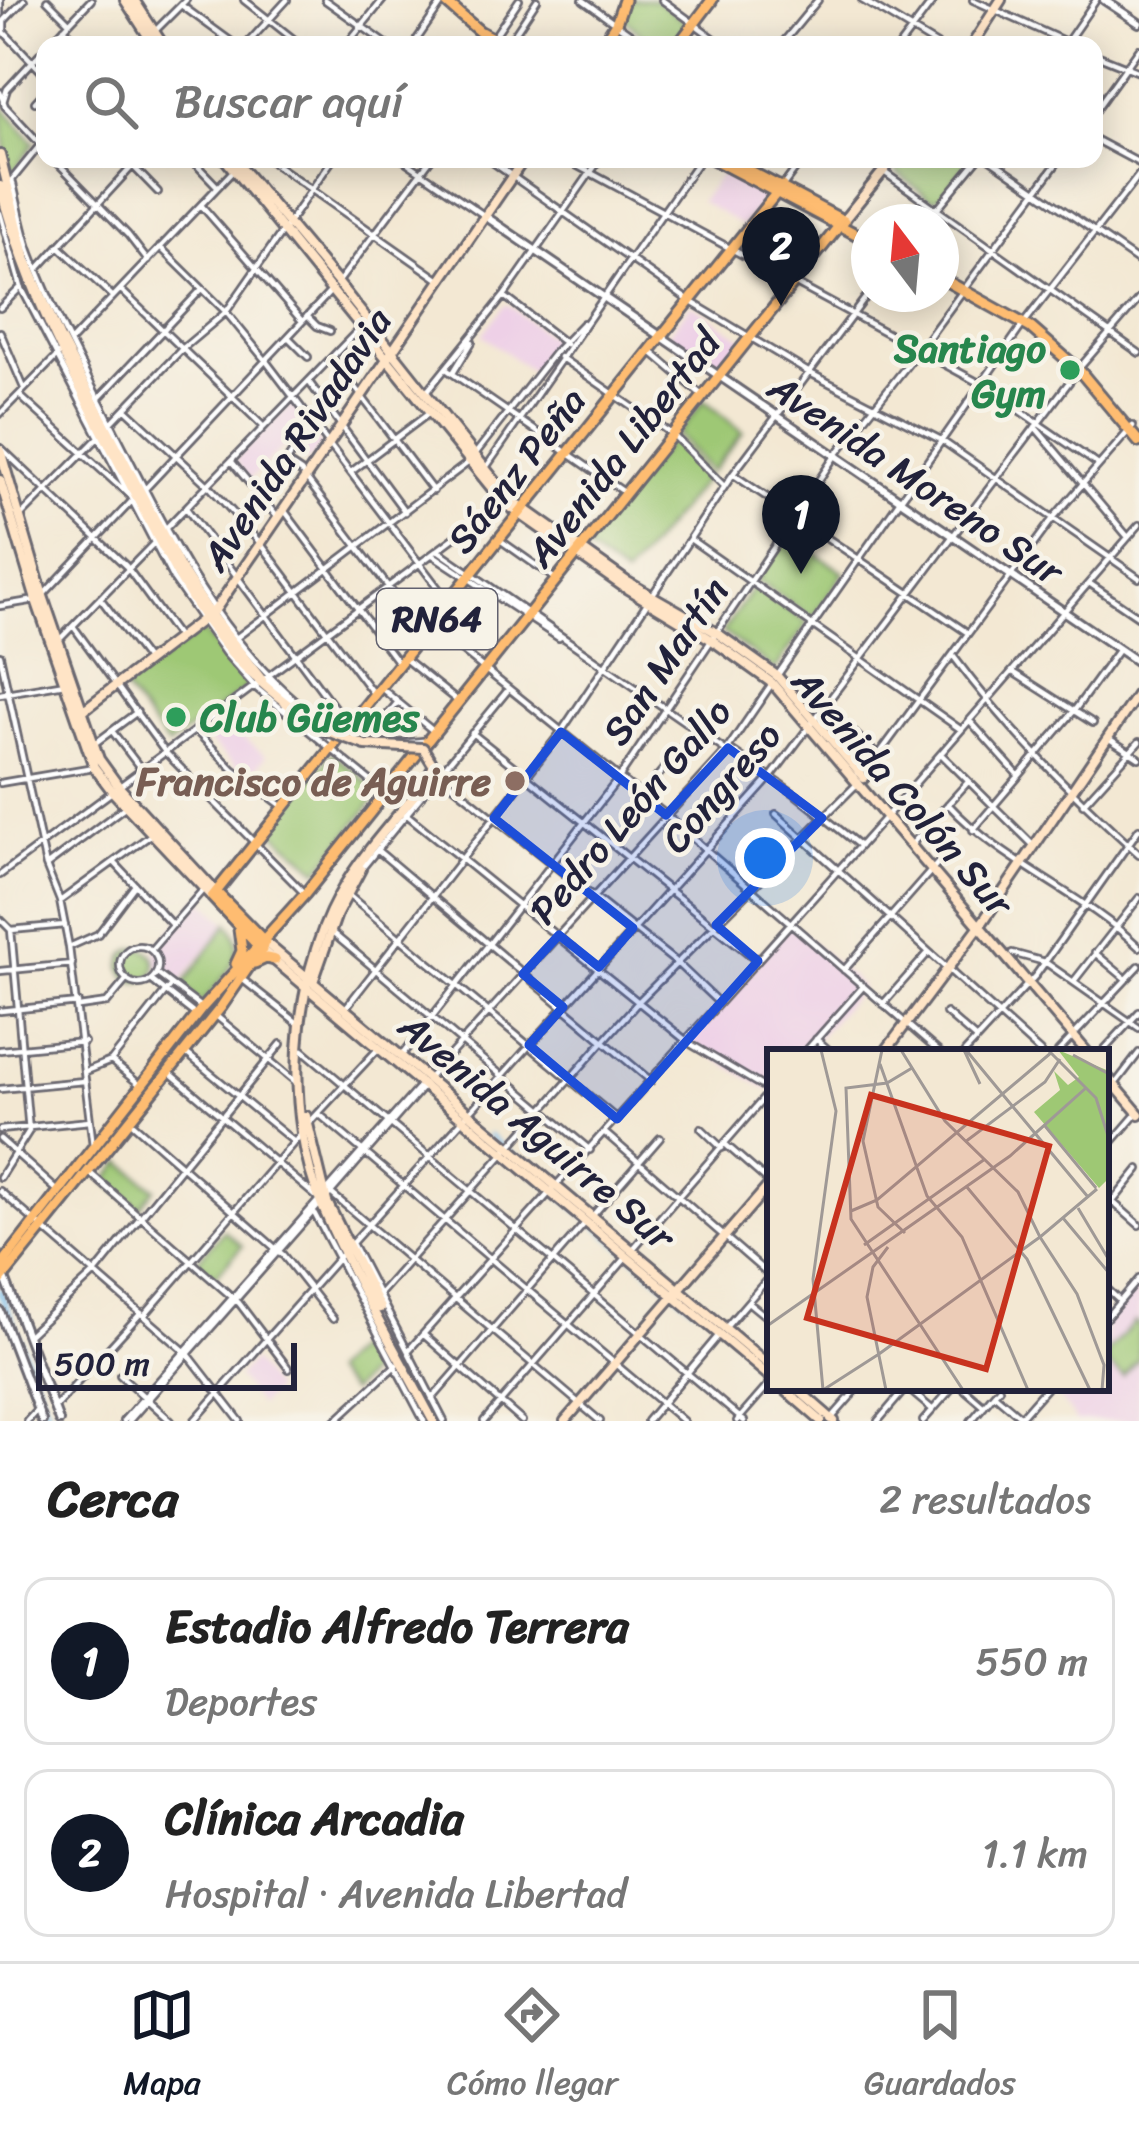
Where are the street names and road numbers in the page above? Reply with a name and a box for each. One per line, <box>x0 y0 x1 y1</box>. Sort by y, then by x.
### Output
street label: Avenida Rivadavia <box>181 292 411 586</box>
street label: Avenida Libertad <box>507 311 740 583</box>
street label: Avenida Moreno Sur <box>753 353 1080 605</box>
street label: Sáenz Peña <box>428 371 604 569</box>
street label: San Martín <box>583 562 747 760</box>
road number: RN64 <box>377 589 497 649</box>
street label: Avenida Colón Sur <box>773 650 1033 934</box>
street label: Pedro León Gallo <box>511 681 749 941</box>
street label: Congreso <box>643 705 799 869</box>
street label: Avenida Aguirre Sur <box>382 993 693 1270</box>

